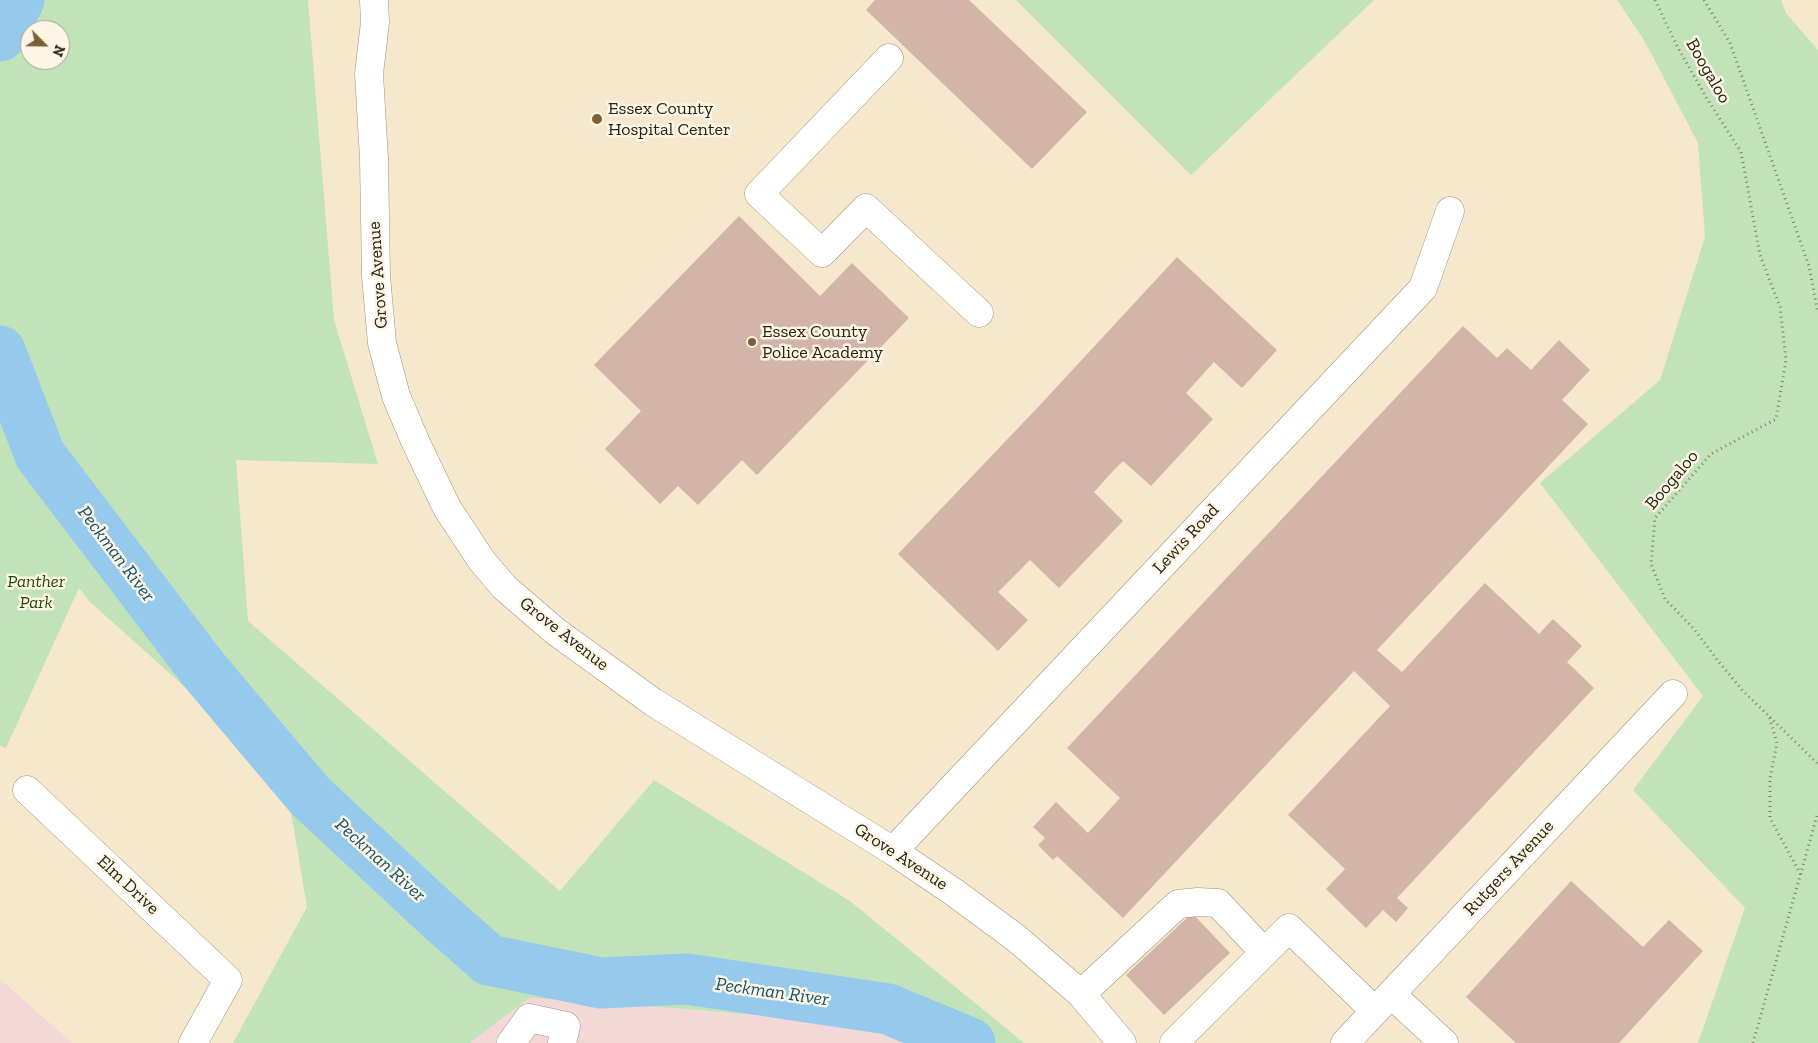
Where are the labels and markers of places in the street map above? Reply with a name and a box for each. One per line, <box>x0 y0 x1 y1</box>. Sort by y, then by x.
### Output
place label: Essex County Hospital Center <box>608 98 731 140</box>
marker: Essex County Hospital Center <box>590 112 604 126</box>
place label: Essex County Police Academy <box>762 321 883 364</box>
marker: Essex County Police Academy <box>746 336 758 348</box>

